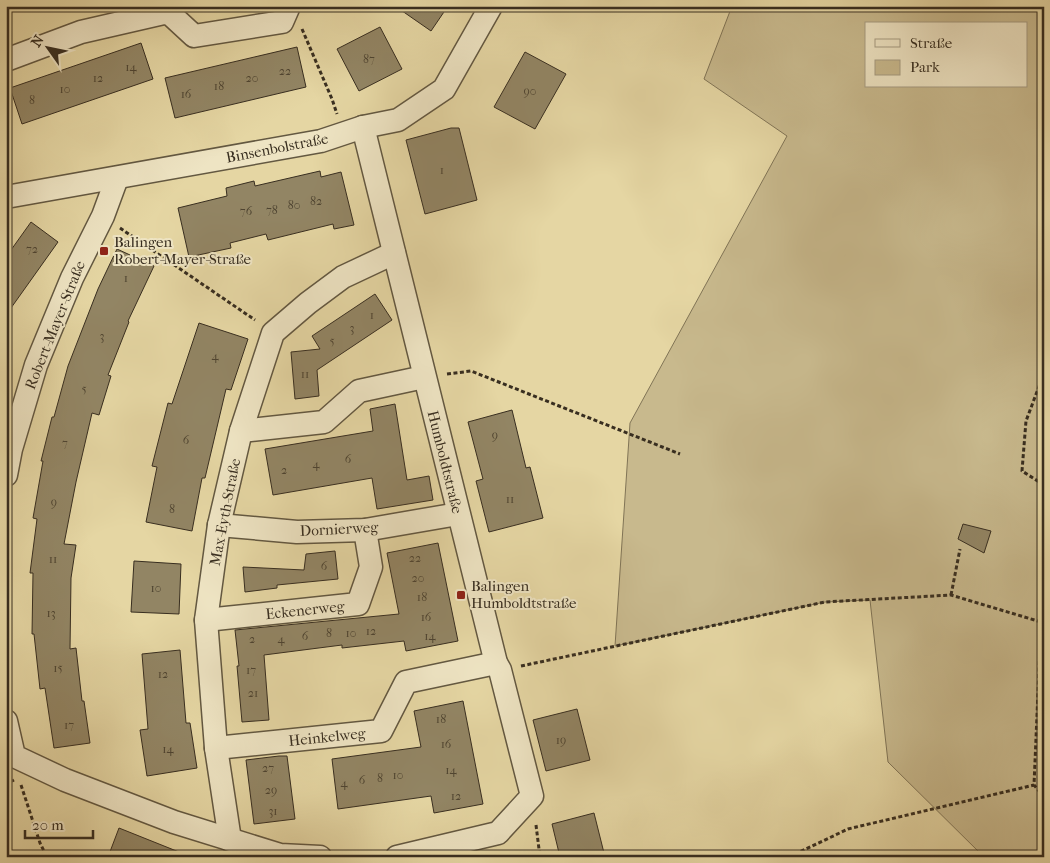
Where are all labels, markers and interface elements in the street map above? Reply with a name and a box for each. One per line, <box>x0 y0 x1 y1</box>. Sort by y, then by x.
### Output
north arrow <box>22 22 72 72</box>
legend <box>865 22 1028 88</box>
text: N <box>27 32 48 50</box>
text: Straße <box>910 34 953 52</box>
house number: 87 <box>363 52 375 66</box>
text: Park <box>910 58 940 76</box>
house number: 14 <box>125 60 138 74</box>
house number: 22 <box>279 64 291 78</box>
house number: 12 <box>93 71 103 85</box>
house number: 20 <box>246 71 258 85</box>
house number: 18 <box>214 79 224 93</box>
house number: 10 <box>60 82 70 96</box>
house number: 90 <box>524 84 536 98</box>
house number: 16 <box>181 87 192 101</box>
house number: 8 <box>29 93 35 107</box>
street label: Binsenbolstraße <box>224 129 330 167</box>
house number: 1 <box>440 163 444 177</box>
house number: 82 <box>310 194 322 208</box>
house number: 80 <box>288 198 300 212</box>
house number: 78 <box>266 203 278 217</box>
house number: 76 <box>240 204 253 218</box>
place label: Balingen Robert-Mayer-Straße <box>114 233 252 268</box>
house number: 72 <box>26 242 38 256</box>
marker: Balingen Robert-Mayer-Straße <box>98 245 110 257</box>
street label: Robert-Mayer-Straße <box>21 258 89 392</box>
house number: 1 <box>124 271 128 285</box>
house number: 1 <box>370 308 374 322</box>
house number: 3 <box>350 321 355 335</box>
house number: 3 <box>100 329 105 343</box>
house number: 5 <box>329 334 335 348</box>
house number: 4 <box>211 349 219 363</box>
house number: 11 <box>301 367 309 381</box>
house number: 5 <box>81 382 87 396</box>
street label: Humboldtstraße <box>424 409 467 516</box>
house number: 9 <box>492 428 498 442</box>
house number: 6 <box>183 433 190 447</box>
house number: 7 <box>62 436 68 450</box>
house number: 6 <box>345 452 352 466</box>
street label: Max-Eyth-Straße <box>206 456 244 567</box>
house number: 4 <box>312 457 320 471</box>
house number: 2 <box>281 463 287 477</box>
house number: 11 <box>506 492 514 506</box>
house number: 9 <box>51 495 57 509</box>
house number: 8 <box>169 502 175 516</box>
street label: Dornierweg <box>299 518 380 540</box>
house number: 22 <box>409 551 421 565</box>
house number: 11 <box>49 552 57 566</box>
house number: 6 <box>321 559 328 573</box>
house number: 20 <box>412 571 424 585</box>
place label: Balingen Humboldtstraße <box>471 577 577 612</box>
house number: 10 <box>151 581 161 595</box>
marker: Balingen Humboldtstraße <box>455 589 467 601</box>
house number: 18 <box>417 590 427 604</box>
street label: Eckenerweg <box>265 597 346 623</box>
house number: 13 <box>46 606 56 620</box>
house number: 16 <box>421 610 432 624</box>
house number: 12 <box>366 624 376 638</box>
house number: 8 <box>326 626 332 640</box>
house number: 10 <box>346 626 356 640</box>
house number: 6 <box>302 629 309 643</box>
house number: 14 <box>424 629 437 643</box>
house number: 2 <box>249 632 255 646</box>
house number: 4 <box>277 632 285 646</box>
house number: 15 <box>53 661 63 675</box>
house number: 17 <box>246 663 256 677</box>
house number: 12 <box>158 667 168 681</box>
house number: 21 <box>248 686 258 700</box>
house number: 18 <box>436 712 446 726</box>
house number: 17 <box>64 718 74 732</box>
street label: Heinkelweg <box>288 724 367 750</box>
house number: 19 <box>556 733 566 747</box>
house number: 16 <box>441 737 452 751</box>
house number: 14 <box>162 742 175 756</box>
house number: 27 <box>262 761 274 775</box>
house number: 14 <box>445 763 458 777</box>
house number: 10 <box>393 768 403 782</box>
house number: 8 <box>377 771 383 785</box>
house number: 6 <box>359 773 366 787</box>
house number: 4 <box>340 776 348 790</box>
house number: 29 <box>265 783 277 797</box>
house number: 12 <box>451 789 461 803</box>
house number: 31 <box>268 804 278 818</box>
scale bar <box>25 808 92 840</box>
text: 20 m <box>32 816 64 834</box>

